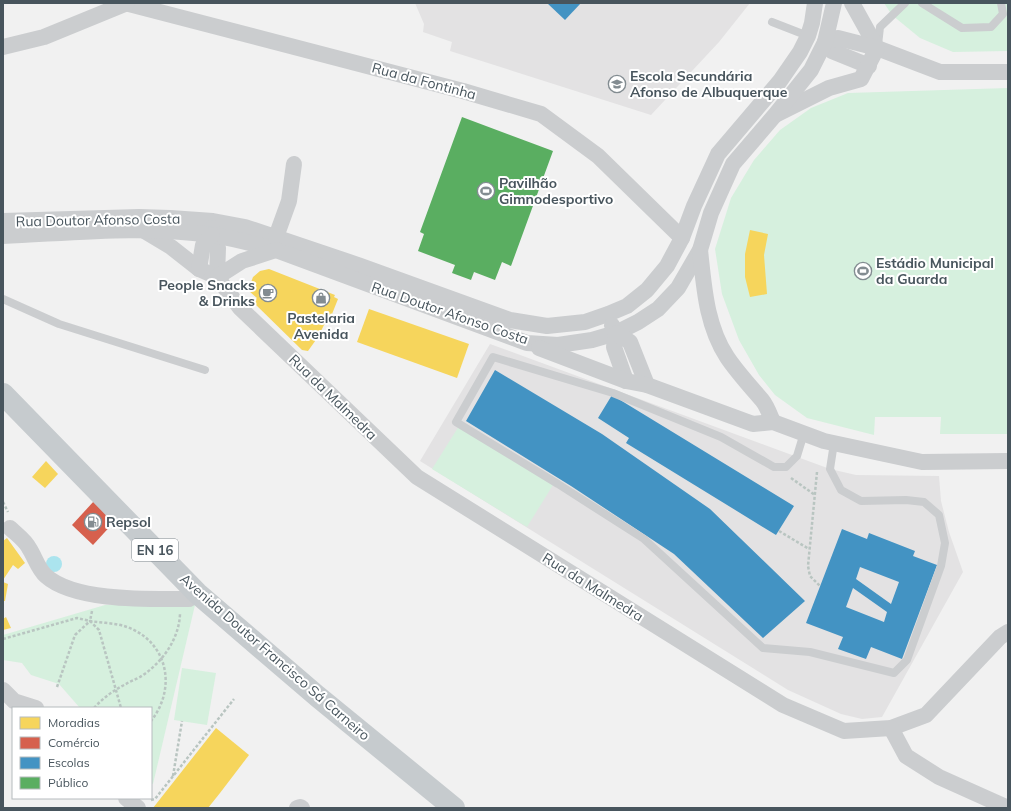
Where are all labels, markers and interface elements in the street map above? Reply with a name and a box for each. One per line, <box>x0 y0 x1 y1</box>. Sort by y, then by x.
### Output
street label: Rua da Fontinha <box>370 58 478 104</box>
place label: Escola Secundária Afonso de Albuquerque <box>630 67 788 101</box>
school or university icon: Escola Secundária Afonso de Albuquerque <box>607 74 627 94</box>
place label: Pavilhão Gimnodesportivo <box>499 174 613 208</box>
sports icon: Pavilhão Gimnodesportivo <box>476 181 496 201</box>
street label: Rua Doutor Afonso Costa <box>16 210 180 230</box>
place label: Estádio Municipal da Guarda <box>876 254 994 288</box>
sports icon: Estádio Municipal da Guarda <box>853 261 873 281</box>
place label: People Snacks & Drinks <box>158 276 255 310</box>
street label: Rua Doutor Afonso Costa <box>369 278 531 348</box>
cafe icon: People Snacks & Drinks <box>258 283 278 303</box>
shop icon: Pastelaria Avenida <box>311 288 331 308</box>
place label: Pastelaria Avenida <box>287 309 355 343</box>
street label: Rua da Malmedra <box>285 350 381 444</box>
fuel station icon: Repsol <box>83 512 103 532</box>
place label: Repsol <box>106 513 151 531</box>
road number: EN 16 <box>132 539 178 561</box>
street label: Rua da Malmedra <box>539 549 647 625</box>
street label: Avenida Doutor Francisco Sá Carneiro <box>176 570 374 744</box>
legend <box>12 707 152 799</box>
text: Moradias <box>48 715 100 730</box>
text: Comércio <box>48 735 100 750</box>
text: Escolas <box>48 755 90 770</box>
text: Público <box>48 775 88 790</box>

